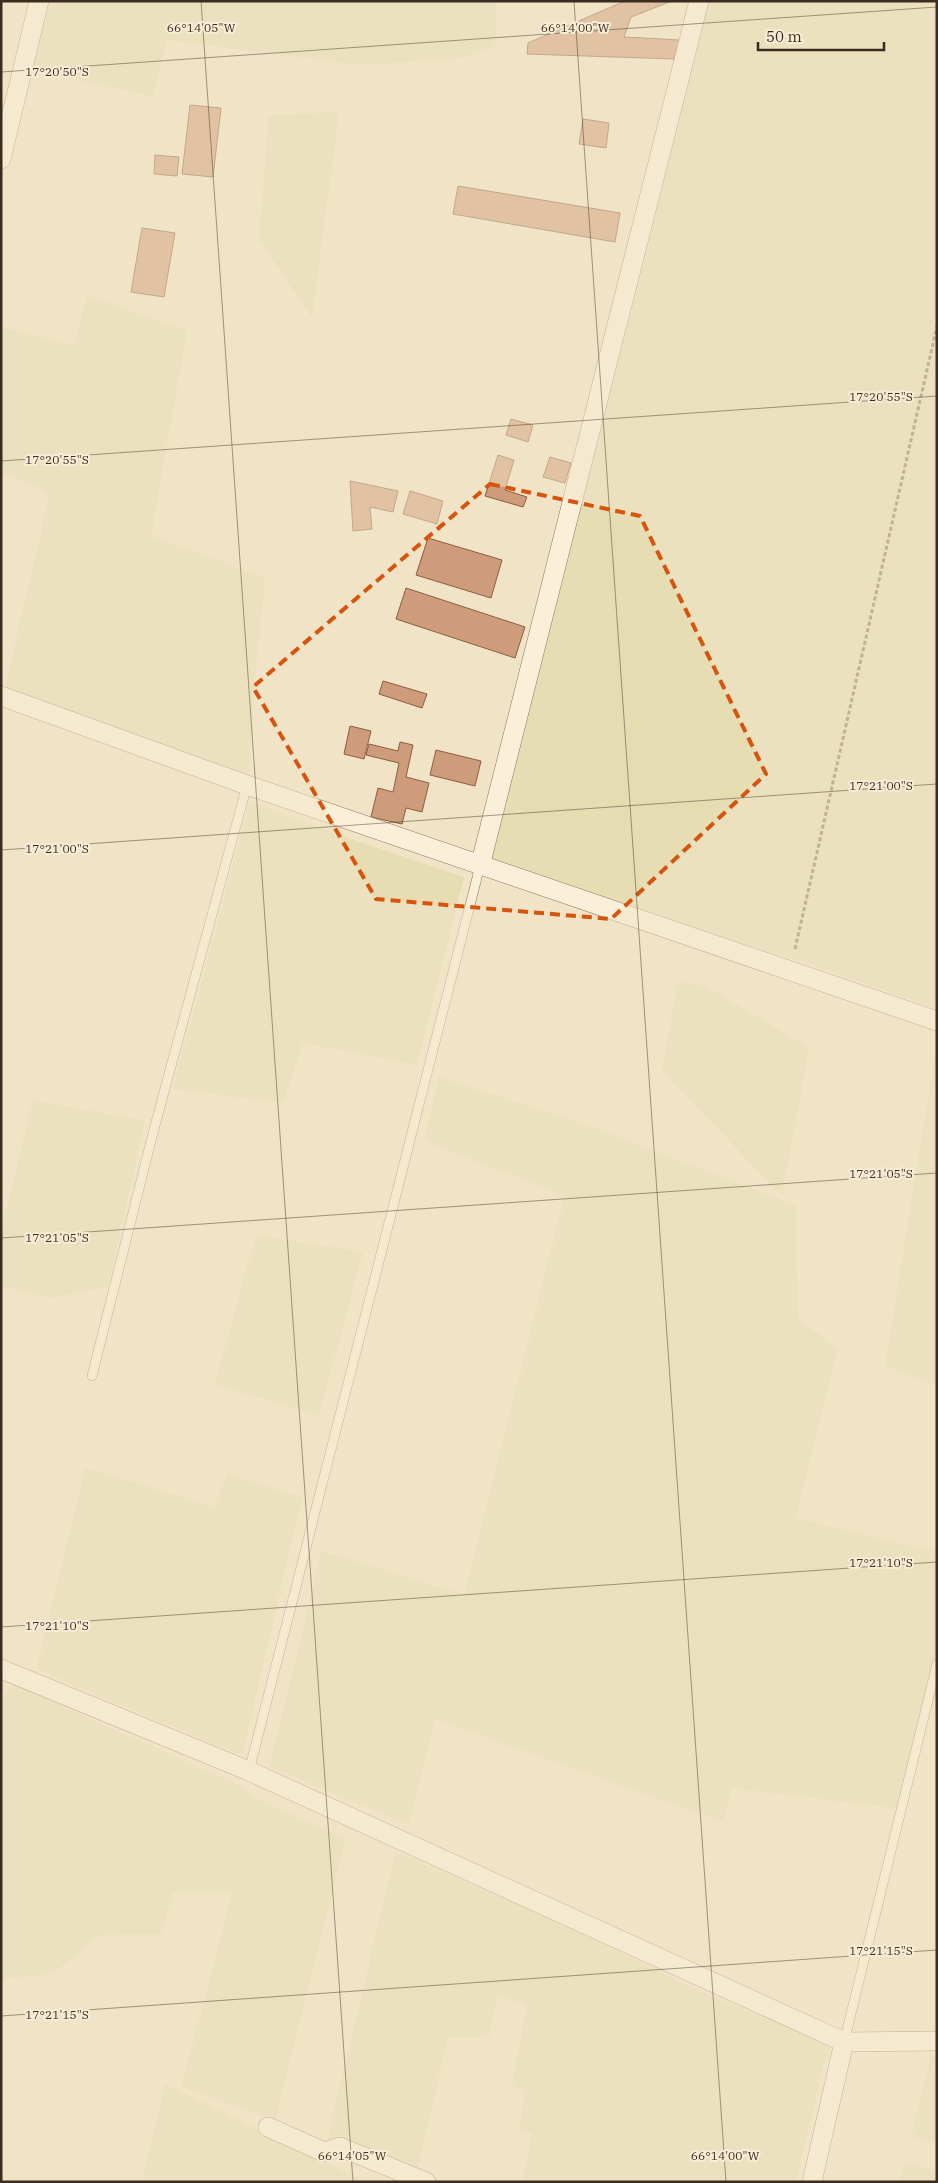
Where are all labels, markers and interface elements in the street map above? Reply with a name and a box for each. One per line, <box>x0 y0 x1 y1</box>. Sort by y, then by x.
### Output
text: 66°14'05"W <box>167 20 236 35</box>
text: 66°14'00"W <box>541 20 610 35</box>
scale bar <box>758 20 884 52</box>
text: 50 m <box>766 27 802 46</box>
text: 17°20'50"S <box>25 64 89 79</box>
text: 17°20'55"S <box>849 389 913 404</box>
text: 17°20'55"S <box>25 452 89 467</box>
text: 17°21'00"S <box>849 778 913 793</box>
text: 17°21'00"S <box>25 841 89 856</box>
text: 17°21'05"S <box>849 1166 913 1181</box>
text: 17°21'05"S <box>25 1230 89 1245</box>
text: 17°21'10"S <box>849 1555 913 1570</box>
text: 17°21'10"S <box>25 1618 89 1633</box>
text: 17°21'15"S <box>849 1943 913 1958</box>
text: 17°21'15"S <box>25 2007 89 2022</box>
text: 66°14'05"W <box>318 2148 387 2163</box>
text: 66°14'00"W <box>691 2148 760 2163</box>

